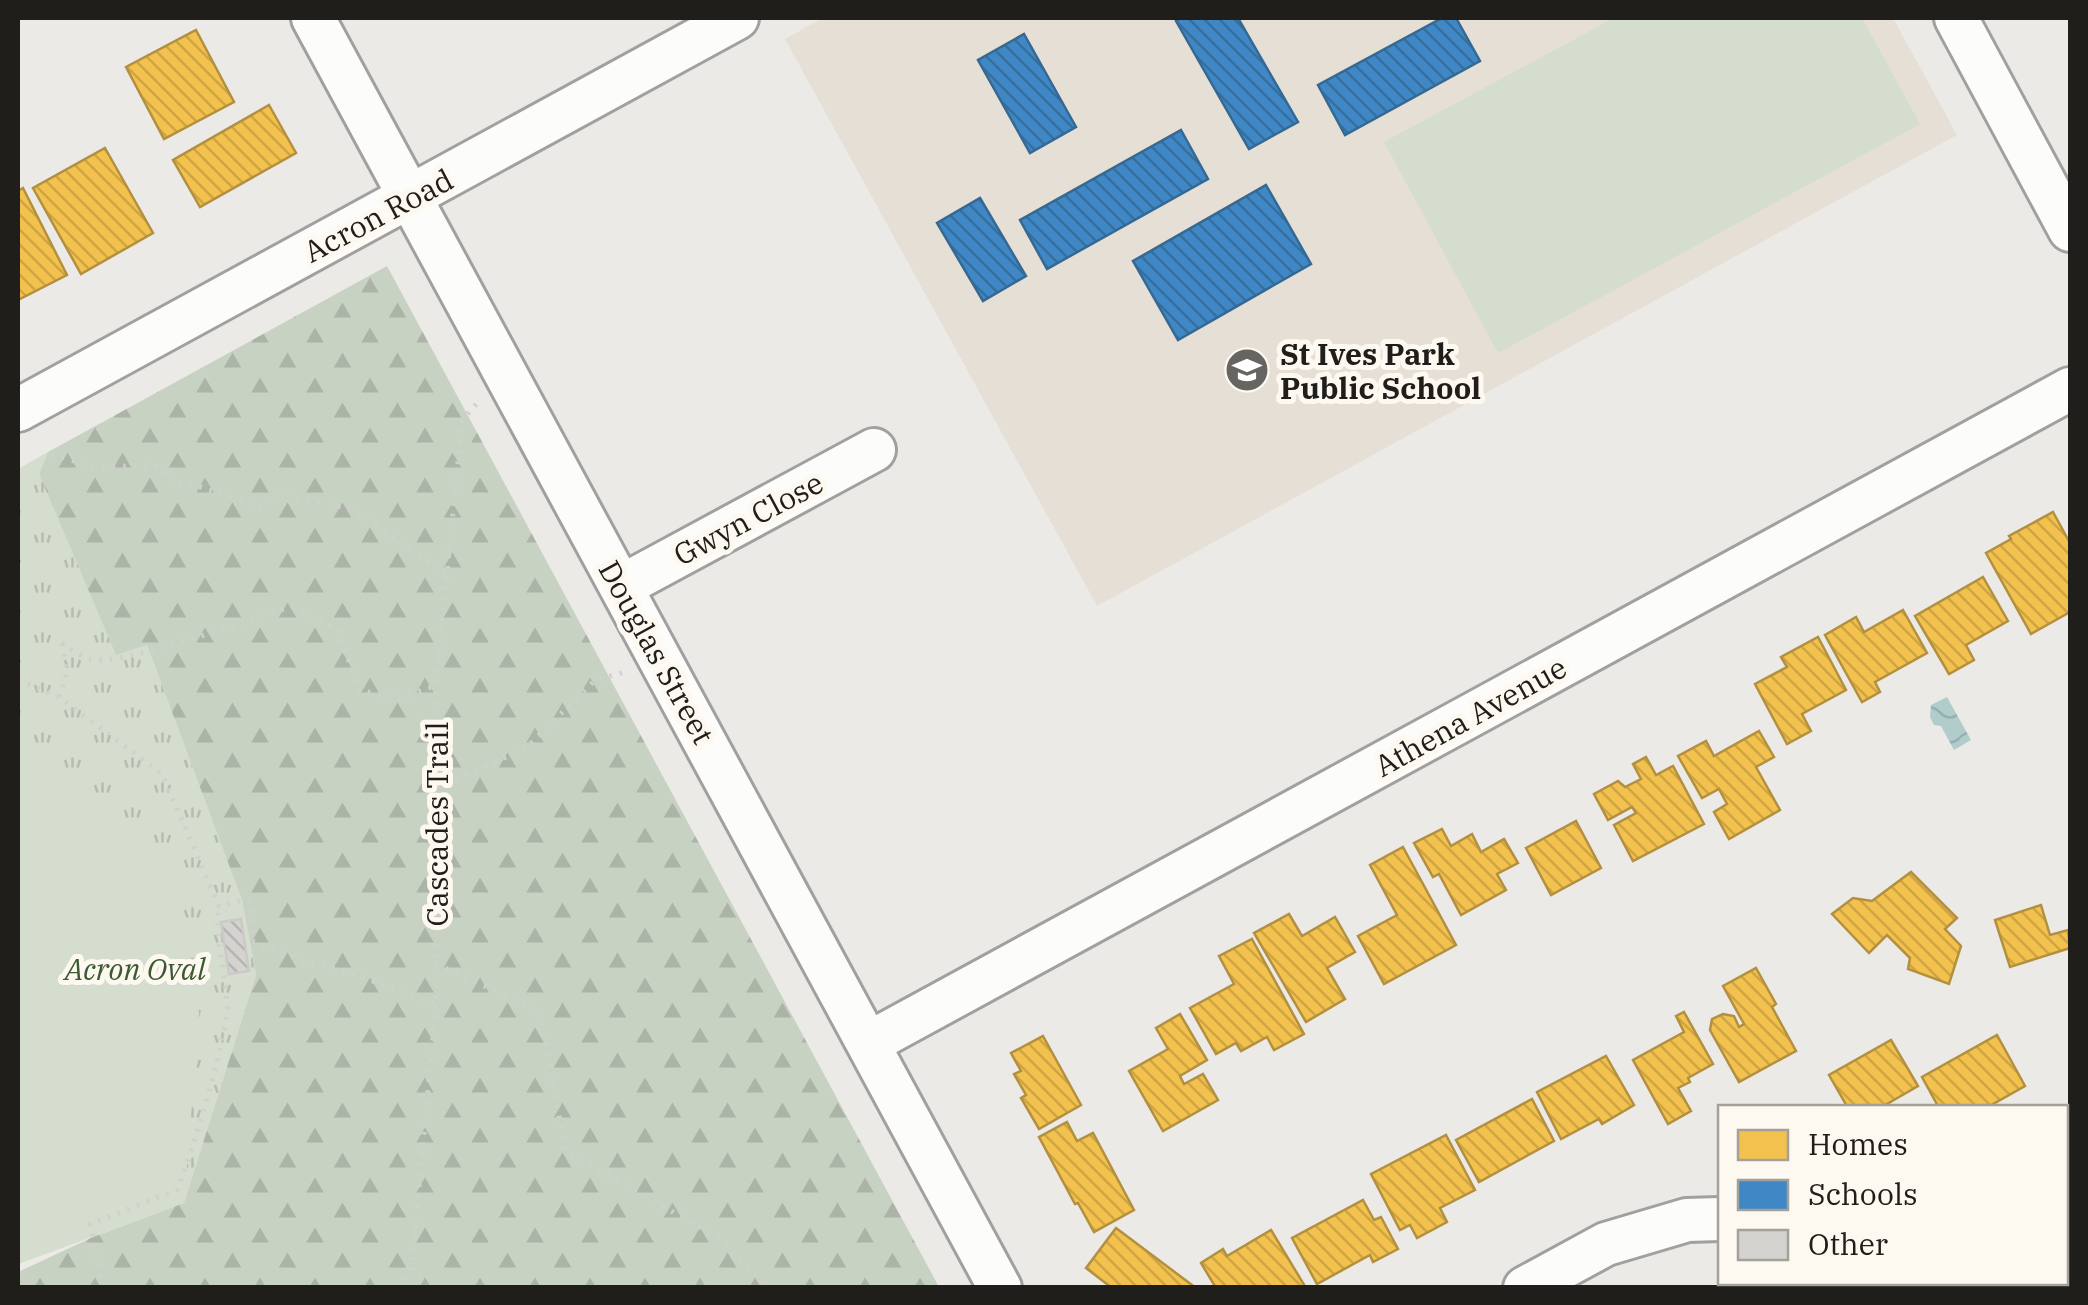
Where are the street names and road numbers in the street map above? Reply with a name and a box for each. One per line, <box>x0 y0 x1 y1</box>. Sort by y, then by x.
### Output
street label: Acron Road <box>297 159 459 271</box>
street label: Gwyn Close <box>667 462 829 574</box>
street label: Douglas Street <box>590 553 724 751</box>
street label: Athena Avenue <box>1367 647 1573 785</box>
street label: Cascades Trail <box>417 721 456 927</box>

